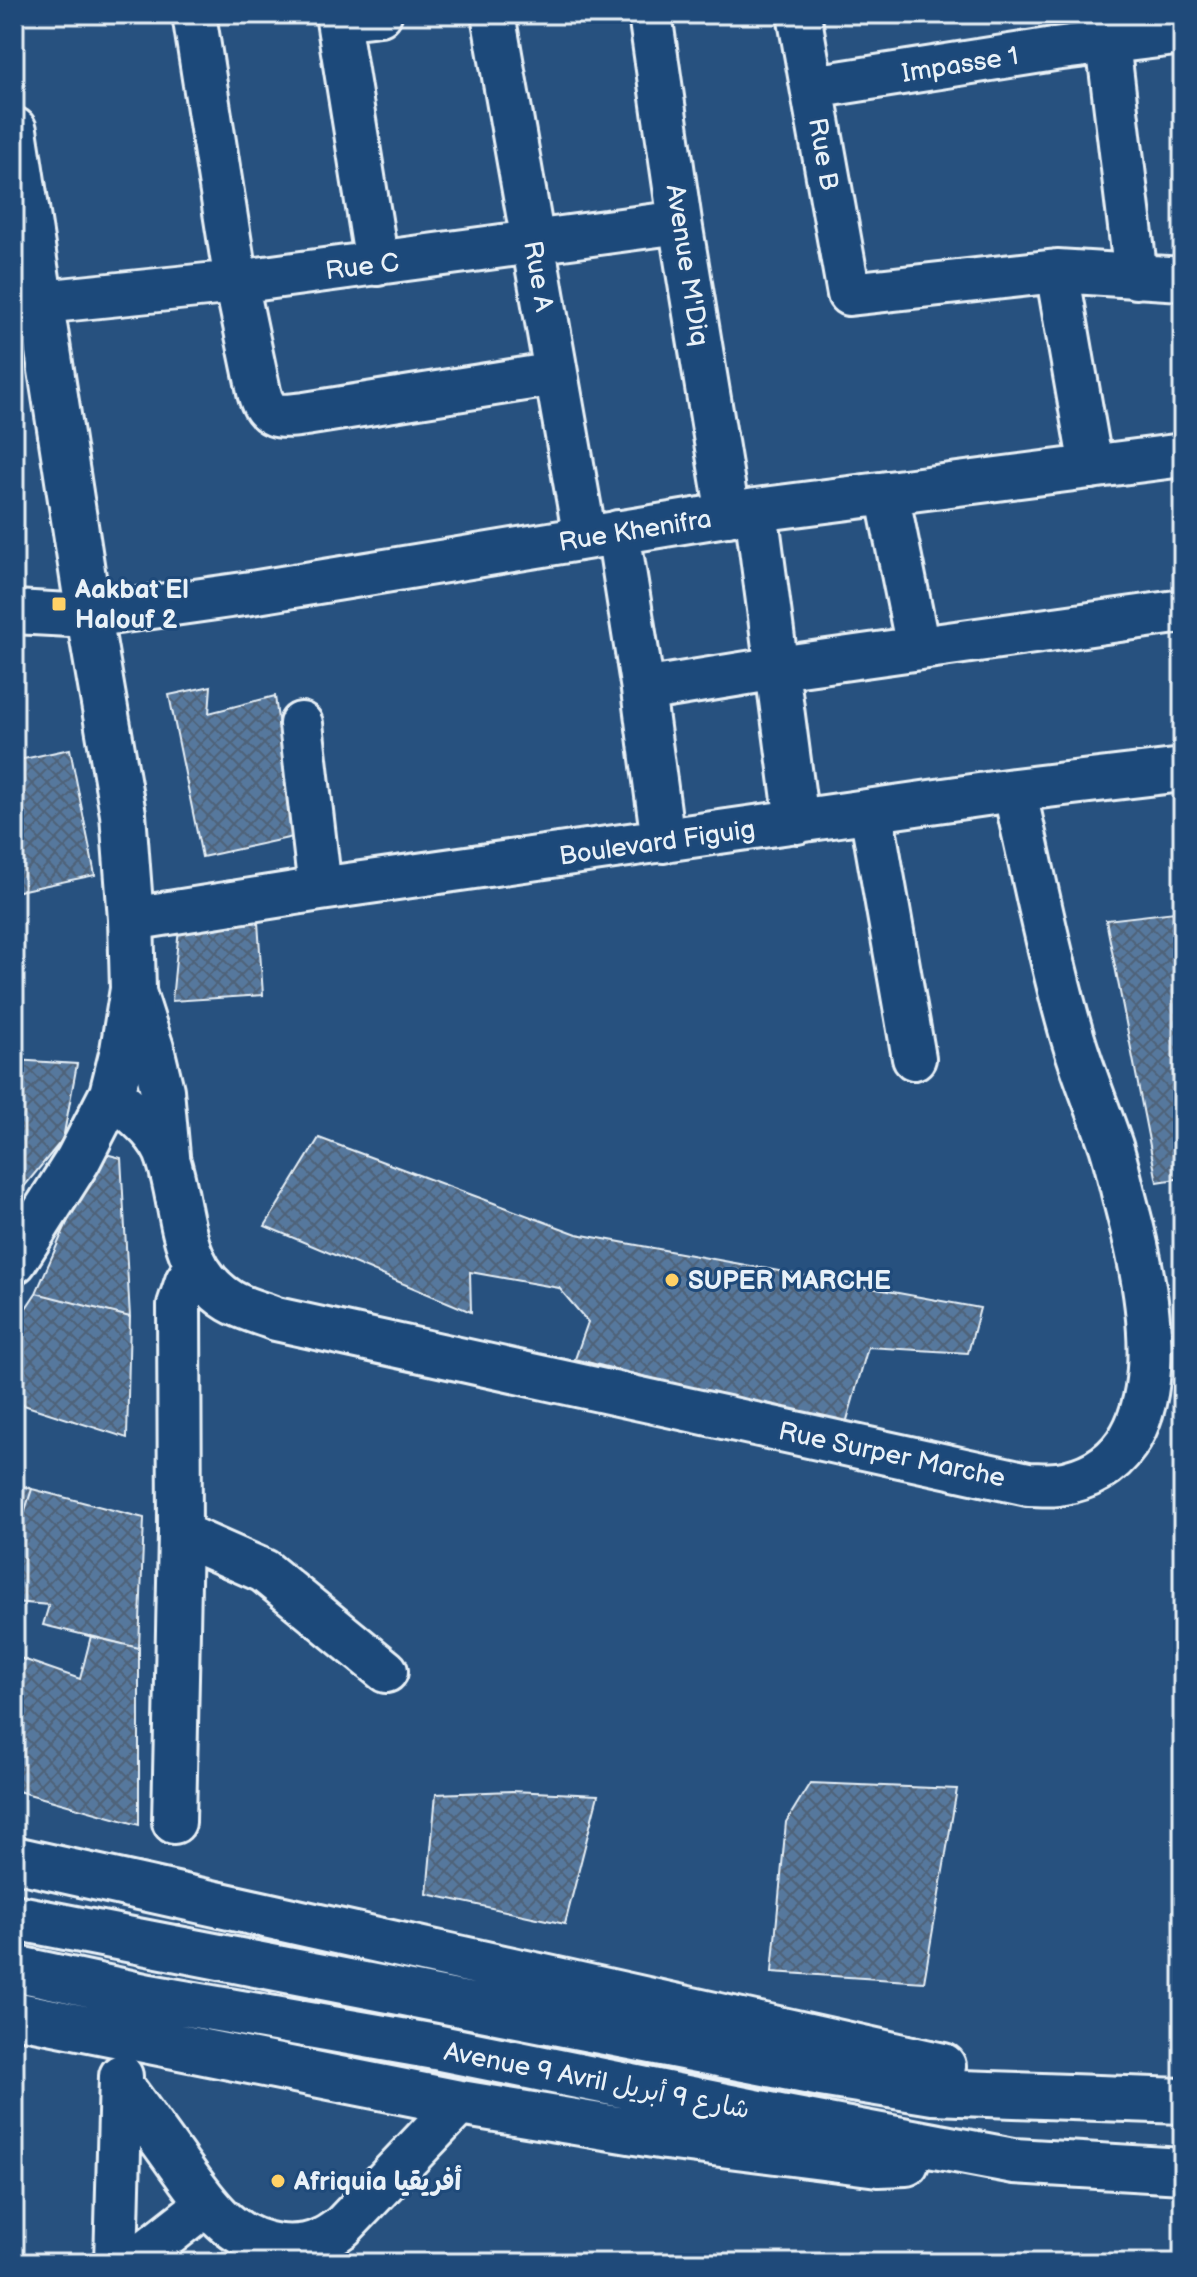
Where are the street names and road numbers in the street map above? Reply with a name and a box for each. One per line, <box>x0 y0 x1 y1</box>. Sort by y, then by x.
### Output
street label: Impasse 1 <box>900 41 1021 90</box>
street label: Rue B <box>801 116 844 193</box>
street label: Avenue M'Diq <box>658 182 715 348</box>
street label: Rue A <box>516 238 559 314</box>
street label: Rue C <box>324 248 401 287</box>
street label: Rue Khenifra <box>557 504 714 559</box>
street label: Boulevard Figuig <box>557 814 757 873</box>
street label: Rue Surper Marche <box>775 1416 1008 1495</box>
street label: Avenue 9 Avril شارع 9 أبريل <box>441 2036 752 2127</box>

